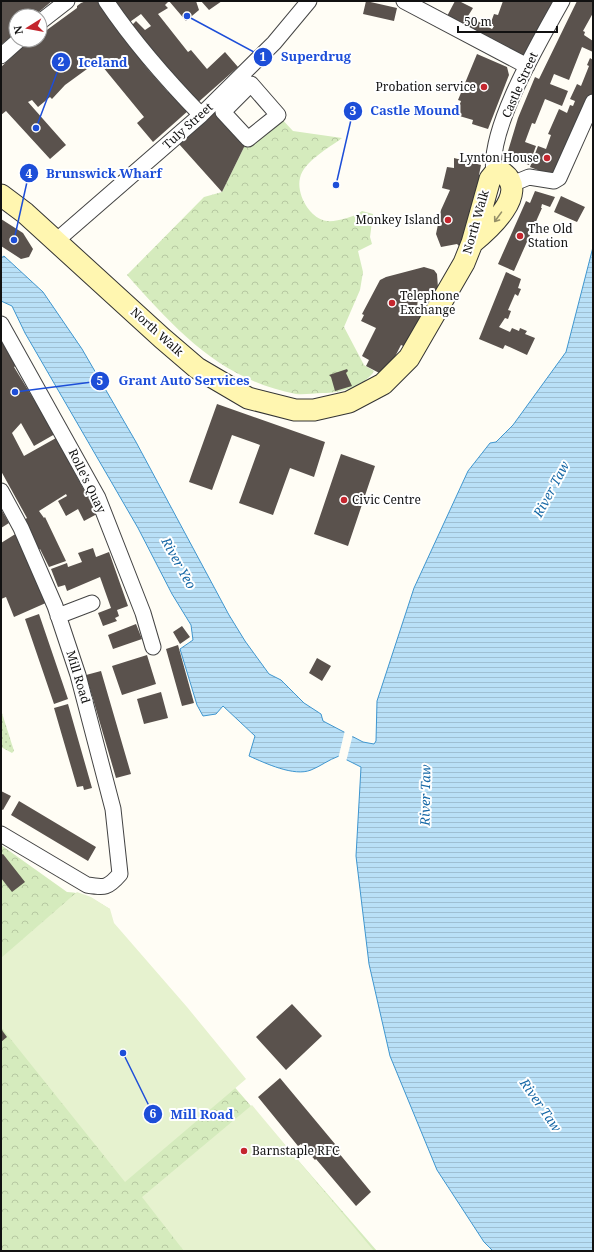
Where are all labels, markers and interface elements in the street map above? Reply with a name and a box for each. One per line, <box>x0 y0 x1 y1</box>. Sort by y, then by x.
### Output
north arrow <box>8 8 48 48</box>
scale bar <box>458 8 557 34</box>
text: 50 m <box>464 13 492 30</box>
text: N <box>9 24 26 36</box>
callout: Superdrug <box>253 44 359 69</box>
text: Superdrug <box>281 47 352 65</box>
text: 1 <box>260 48 267 65</box>
street label: Castle Street <box>497 49 542 120</box>
callout: Iceland <box>51 50 136 75</box>
text: 2 <box>58 53 65 70</box>
text: Iceland <box>79 53 128 71</box>
place label: Probation service <box>376 78 476 95</box>
marker: Probation service <box>479 82 489 92</box>
callout: Castle Mound <box>343 98 468 123</box>
street label: Tuly Street <box>159 99 216 153</box>
text: Castle Mound <box>370 101 460 119</box>
text: 3 <box>350 102 357 119</box>
place label: Lynton House <box>459 149 539 166</box>
marker: Lynton House <box>542 153 552 163</box>
callout: Brunswick Wharf <box>19 161 170 186</box>
text: Brunswick Wharf <box>46 164 164 182</box>
text: 4 <box>26 165 33 182</box>
street label: North Walk <box>458 187 493 256</box>
place label: Monkey Island <box>356 211 441 228</box>
one-way arrow <box>494 211 503 222</box>
marker: Monkey Island <box>443 215 453 225</box>
place label: The Old Station <box>528 220 573 251</box>
marker: The Old Station <box>515 231 525 241</box>
place label: Telephone Exchange <box>400 287 459 318</box>
marker: Telephone Exchange <box>387 298 397 308</box>
street label: North Walk <box>127 303 188 361</box>
callout: Grant Auto Services <box>90 368 257 393</box>
text: Grant Auto Services <box>118 371 250 389</box>
text: 5 <box>97 372 104 389</box>
street label: Rolle's Quay <box>65 446 110 516</box>
water label: River Taw <box>528 457 573 521</box>
place label: Civic Centre <box>352 491 421 508</box>
marker: Civic Centre <box>339 495 349 505</box>
water label: River Yeo <box>157 533 201 592</box>
street label: Mill Road <box>62 648 95 706</box>
water label: River Taw <box>415 764 435 827</box>
water label: River Taw <box>515 1074 566 1136</box>
callout: Mill Road <box>143 1101 242 1126</box>
text: 6 <box>150 1105 157 1122</box>
text: Mill Road <box>171 1105 234 1123</box>
place label: Barnstaple RFC <box>252 1142 339 1159</box>
marker: Barnstaple RFC <box>239 1146 249 1156</box>

